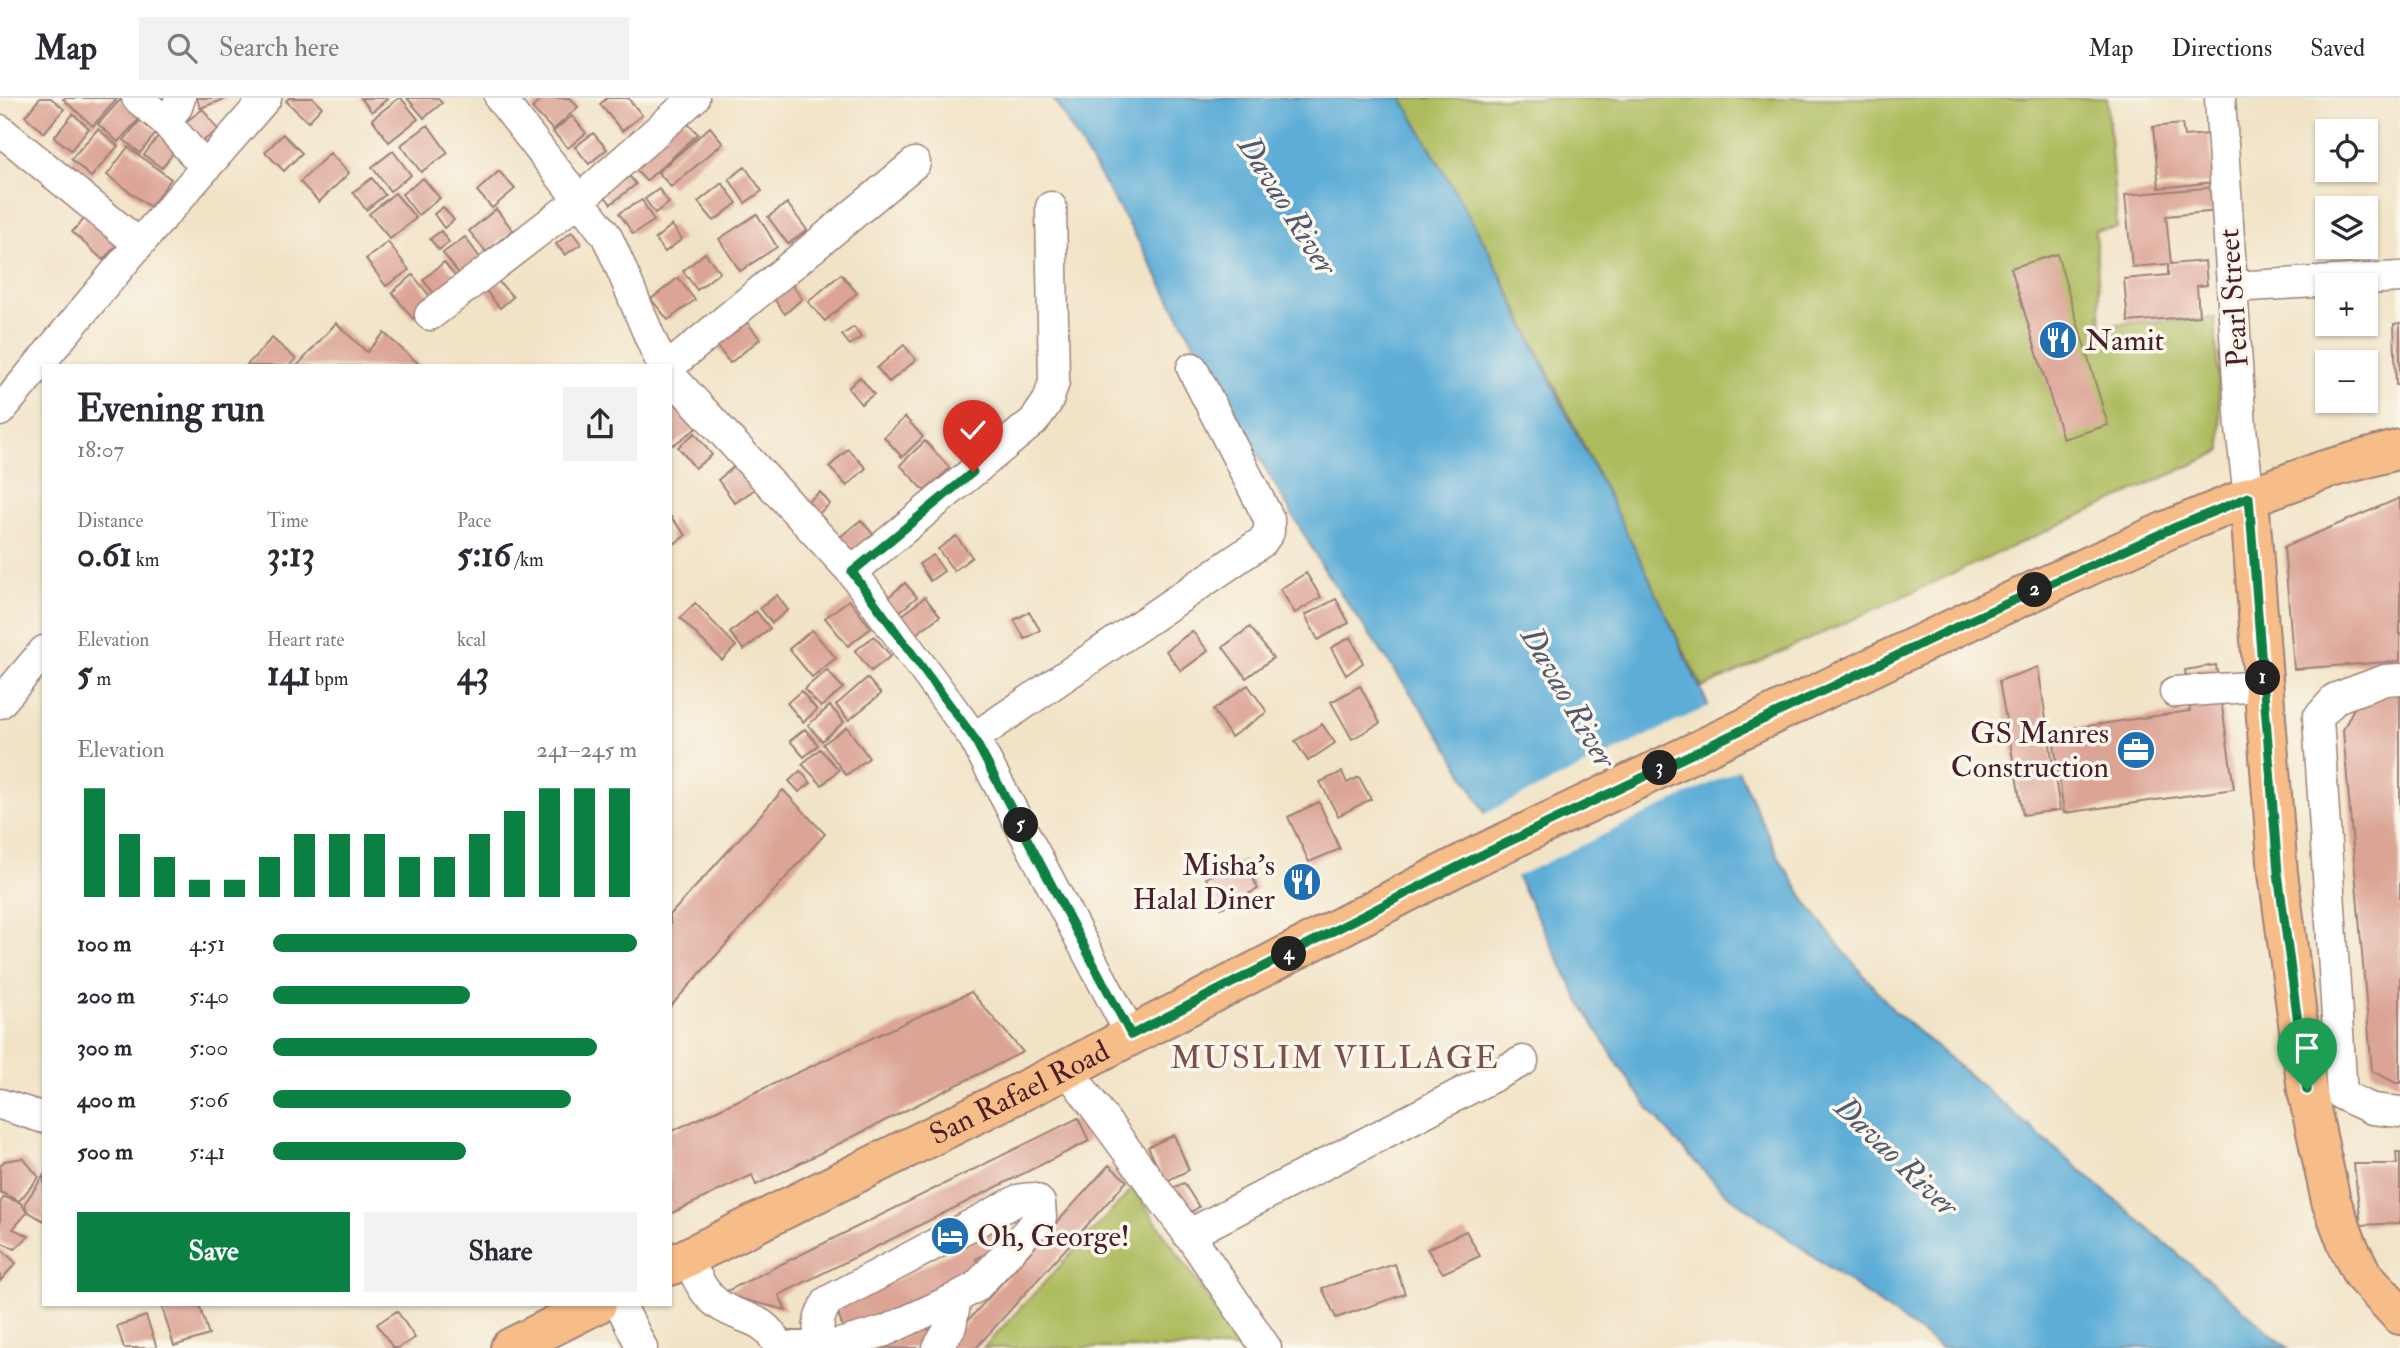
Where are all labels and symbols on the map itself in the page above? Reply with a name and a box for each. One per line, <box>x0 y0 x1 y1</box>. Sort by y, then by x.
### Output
water label: Davao River <box>1228 128 1347 284</box>
street label: Pearl Street <box>2210 227 2257 369</box>
restaurant icon: Namit <box>2037 319 2079 361</box>
place label: Namit <box>2085 322 2165 359</box>
pin <box>943 400 1003 472</box>
pin: 2 <box>2018 573 2052 608</box>
water label: Davao River <box>1511 619 1626 777</box>
pin: 1 <box>2246 660 2280 696</box>
place label: GS Manres Construction <box>1951 715 2109 786</box>
office icon: GS Manres Construction <box>2115 729 2157 771</box>
pin: 3 <box>1642 750 1678 786</box>
pin: 5 <box>1004 808 1038 842</box>
place label: Misha's Halal Diner <box>1132 847 1275 918</box>
restaurant icon: Misha's Halal Diner <box>1281 861 1323 903</box>
pin: 4 <box>1272 936 1306 972</box>
pin <box>2277 1018 2337 1090</box>
street label: San Rafael Road <box>924 1032 1116 1153</box>
district label: MUSLIM VILLAGE <box>1170 1038 1500 1078</box>
water label: Davao River <box>1825 1087 1968 1227</box>
hotel icon: Oh, George! <box>929 1215 971 1257</box>
place label: Oh, George! <box>977 1218 1130 1255</box>

